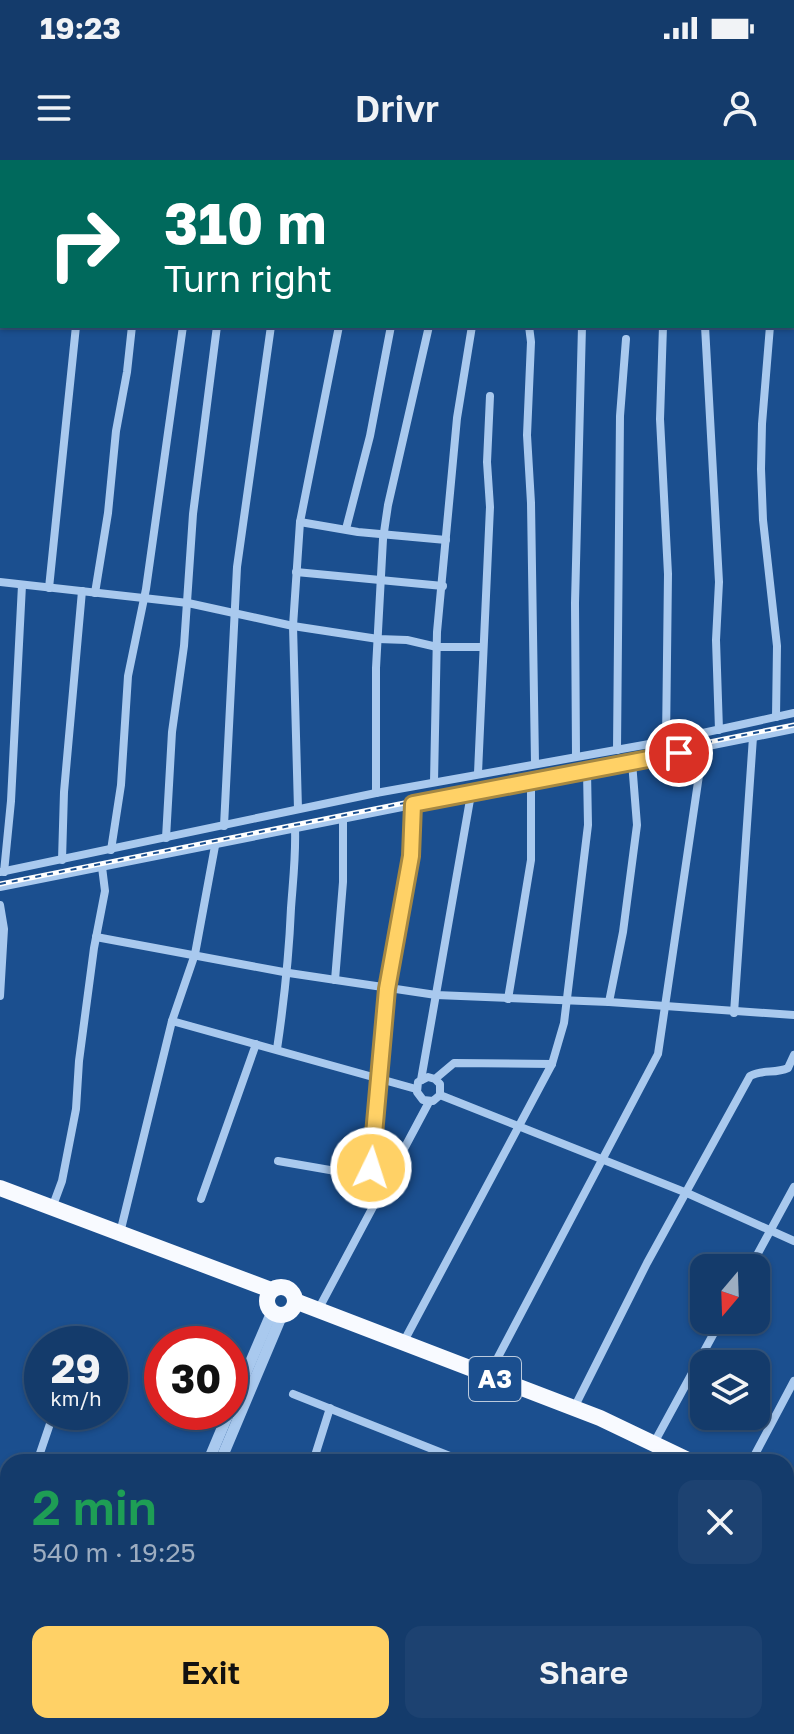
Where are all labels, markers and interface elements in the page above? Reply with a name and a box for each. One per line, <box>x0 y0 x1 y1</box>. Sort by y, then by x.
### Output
text: 19:23 <box>40 10 121 46</box>
icon: menu <box>32 86 76 130</box>
icon: person <box>718 86 762 130</box>
text: Drivr <box>355 87 439 130</box>
text: 310 m <box>164 189 326 256</box>
icon: right <box>32 192 136 296</box>
text: Turn right <box>164 257 332 300</box>
pin <box>645 719 713 787</box>
icon: arrive <box>657 731 701 775</box>
position arrow <box>329 1126 413 1210</box>
north arrow <box>690 1254 770 1334</box>
map controls <box>690 1254 770 1430</box>
speed limit sign: 30 <box>144 1326 248 1430</box>
text: 29 <box>51 1344 101 1392</box>
button: layers <box>690 1350 770 1430</box>
road number: A3 <box>469 1357 521 1401</box>
text: km/h <box>51 1386 101 1410</box>
text: 2 min <box>32 1478 157 1536</box>
button: close <box>678 1480 762 1564</box>
text: 540 m · 19:25 <box>32 1537 196 1568</box>
button: Exit <box>32 1626 389 1718</box>
button: Share <box>405 1626 762 1718</box>

